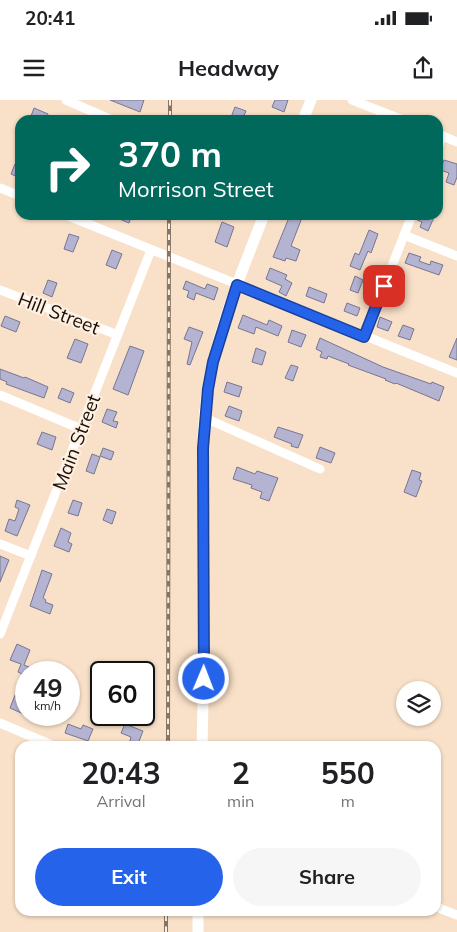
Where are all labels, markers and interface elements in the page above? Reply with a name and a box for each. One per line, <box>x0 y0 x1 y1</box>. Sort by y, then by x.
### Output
text: 20:41 <box>25 6 75 30</box>
icon: menu <box>20 54 48 82</box>
text: Headway <box>178 54 279 82</box>
icon: share <box>409 54 437 82</box>
text: 370 m <box>118 132 222 176</box>
icon: right <box>35 135 100 200</box>
text: Morrison Street <box>118 175 274 203</box>
pin <box>363 265 405 307</box>
icon: arrive <box>370 272 398 300</box>
street label: Hill Street <box>15 286 104 340</box>
street label: Main Street <box>47 390 105 493</box>
position arrow <box>177 652 229 704</box>
speed limit sign: 60 <box>90 661 155 726</box>
text: 49 <box>32 672 63 703</box>
map controls <box>396 681 441 726</box>
button: layers <box>396 681 441 726</box>
text: km/h <box>34 698 61 713</box>
text: 20:43 <box>81 754 161 792</box>
text: 2 <box>232 754 250 792</box>
text: 550 <box>321 754 375 792</box>
text: Arrival <box>97 791 146 811</box>
text: min <box>227 791 254 811</box>
text: m <box>341 791 355 811</box>
button: Exit <box>35 848 223 906</box>
button: Share <box>233 848 421 906</box>

